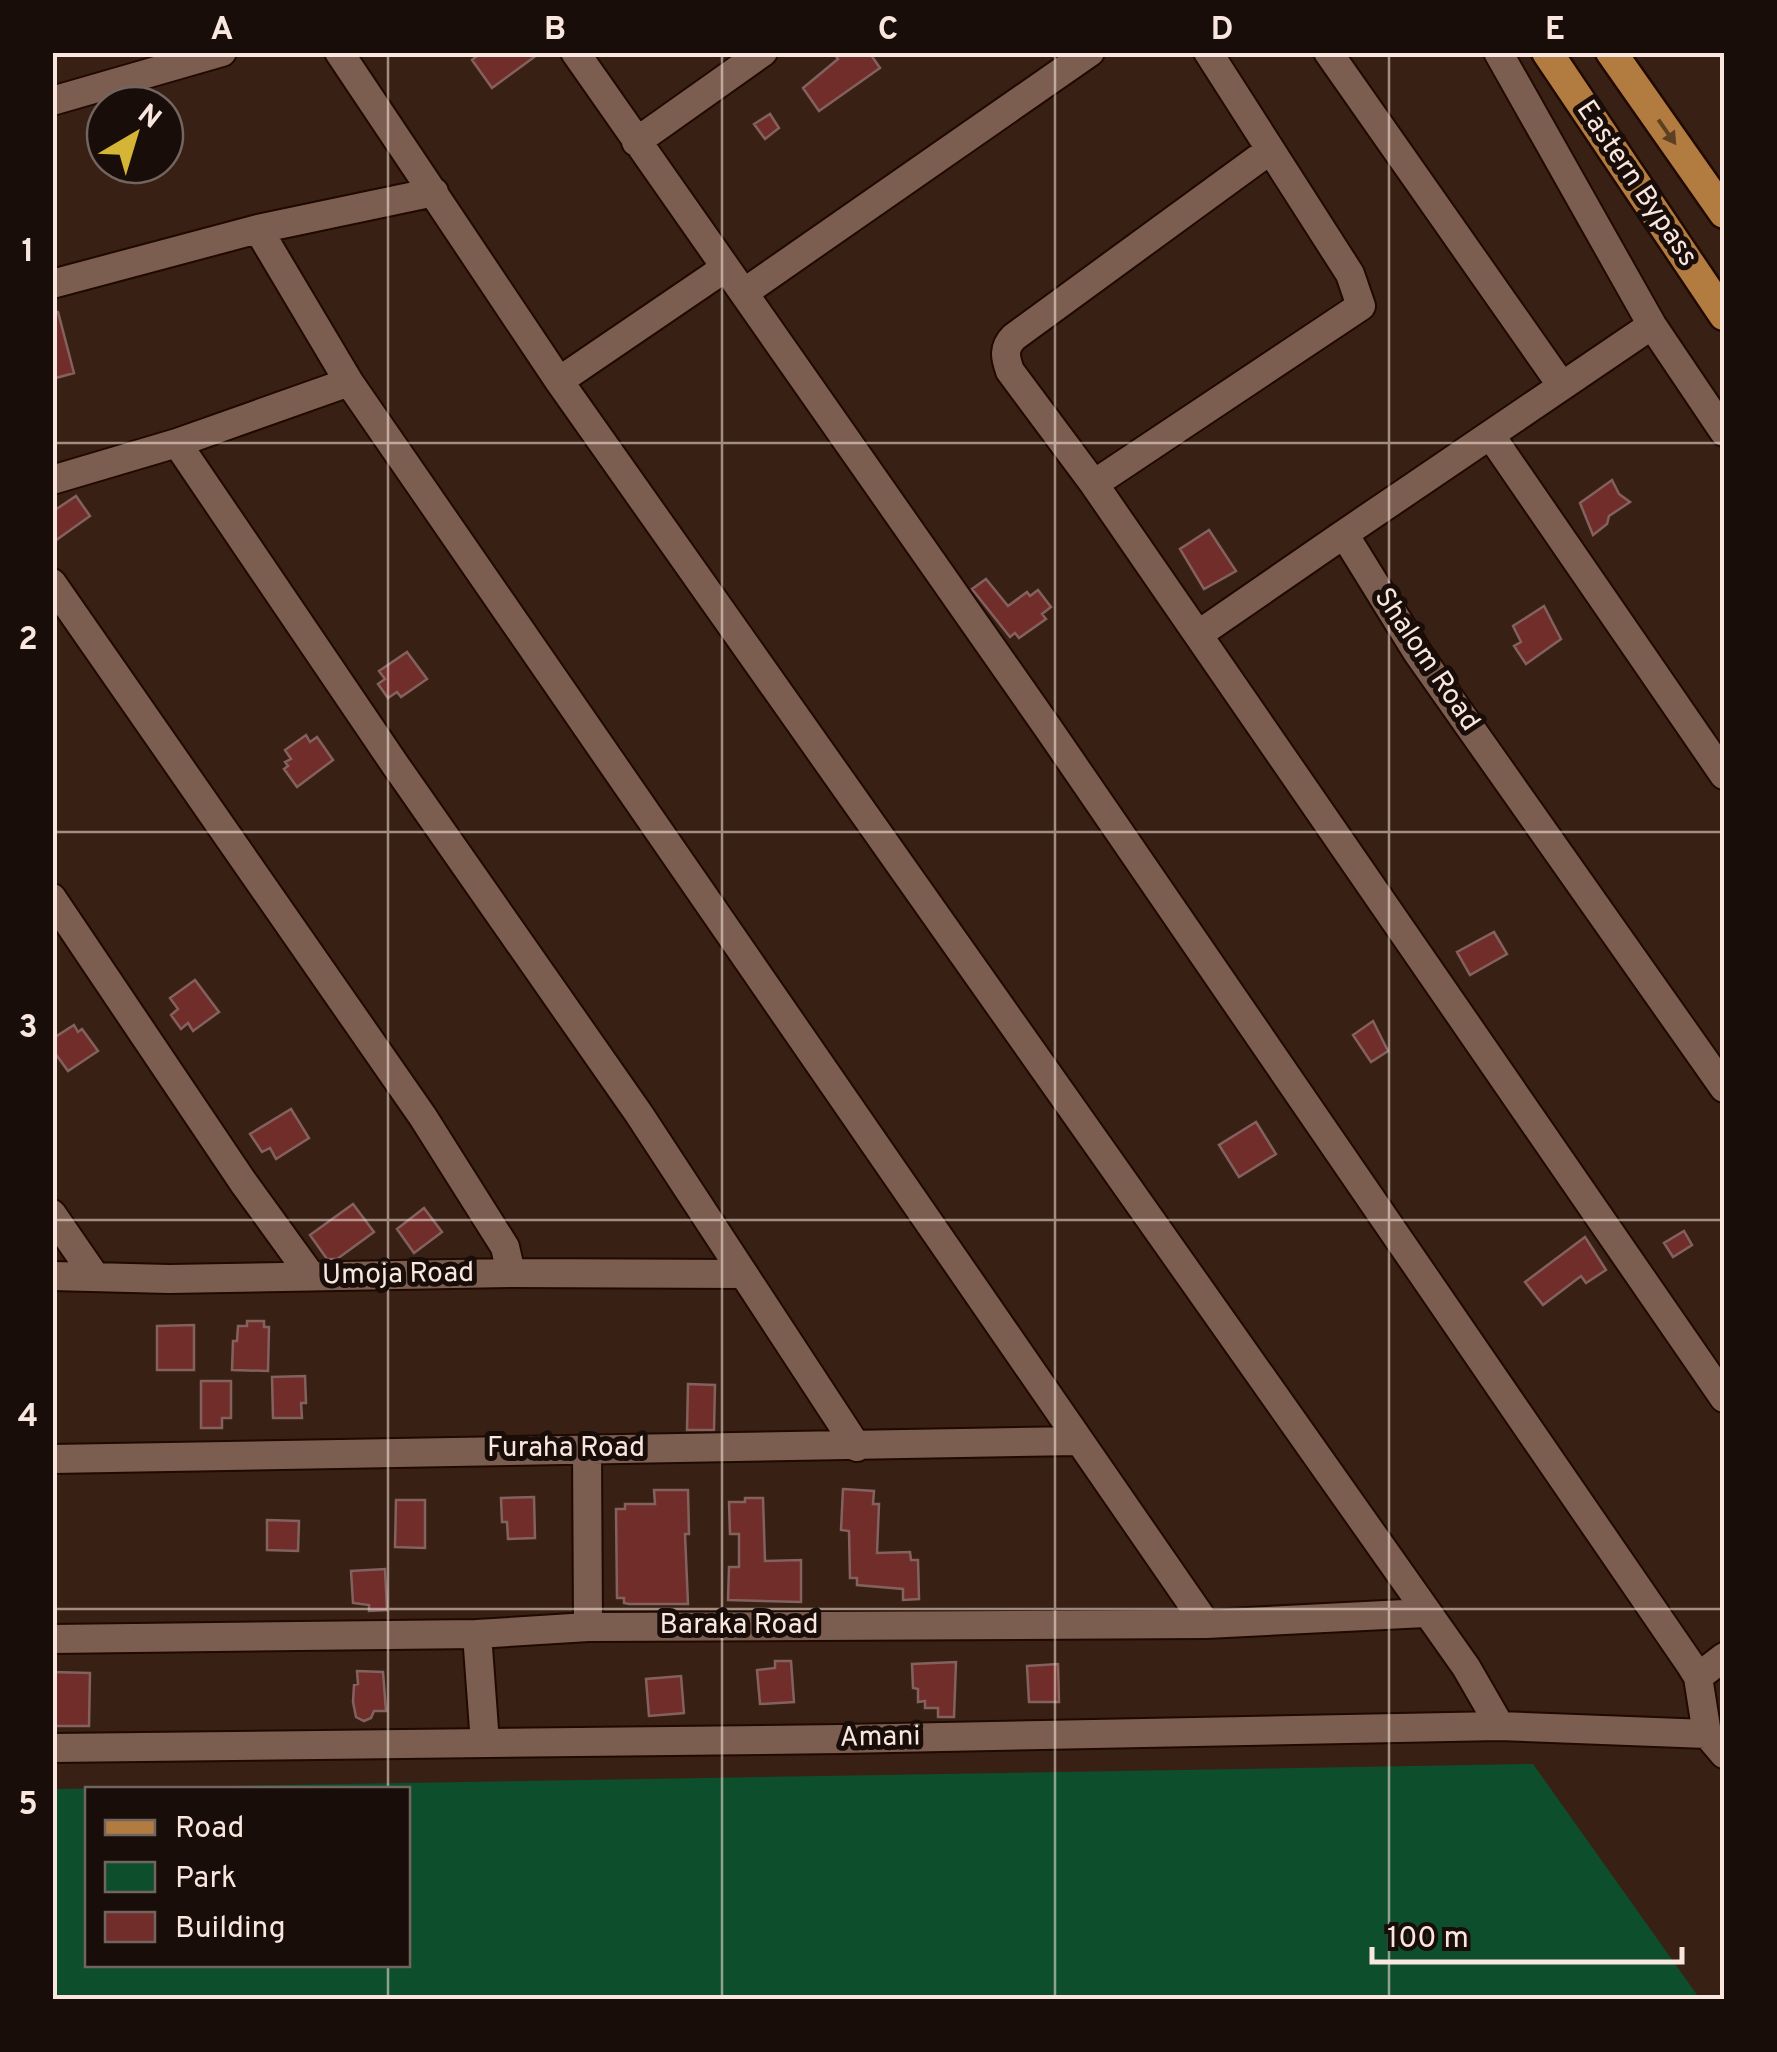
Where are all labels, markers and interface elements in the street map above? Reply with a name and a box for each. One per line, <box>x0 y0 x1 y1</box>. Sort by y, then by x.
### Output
text: A <box>211 11 233 51</box>
text: B <box>544 11 566 51</box>
text: C <box>878 11 898 51</box>
text: D <box>1211 11 1233 51</box>
text: E <box>1545 11 1565 51</box>
north arrow <box>85 85 185 185</box>
street label: Eastern Bypass <box>1567 94 1705 274</box>
text: N <box>130 97 168 138</box>
one-way arrow <box>1657 119 1677 145</box>
text: 1 <box>22 233 34 273</box>
street label: Shalom Road <box>1365 581 1487 739</box>
text: 2 <box>18 621 38 661</box>
text: 3 <box>18 1009 38 1049</box>
street label: Umoja Road <box>322 1256 474 1294</box>
text: 4 <box>18 1398 38 1438</box>
street label: Furaha Road <box>487 1431 645 1467</box>
street label: Baraka Road <box>659 1608 819 1644</box>
street label: Amani <box>839 1719 921 1757</box>
text: 5 <box>18 1786 38 1826</box>
legend <box>85 1787 410 1967</box>
text: Road <box>175 1811 244 1848</box>
text: Park <box>175 1861 237 1898</box>
scale bar <box>1372 1902 1682 1964</box>
text: Building <box>175 1911 286 1948</box>
text: 100 m <box>1387 1921 1469 1958</box>

